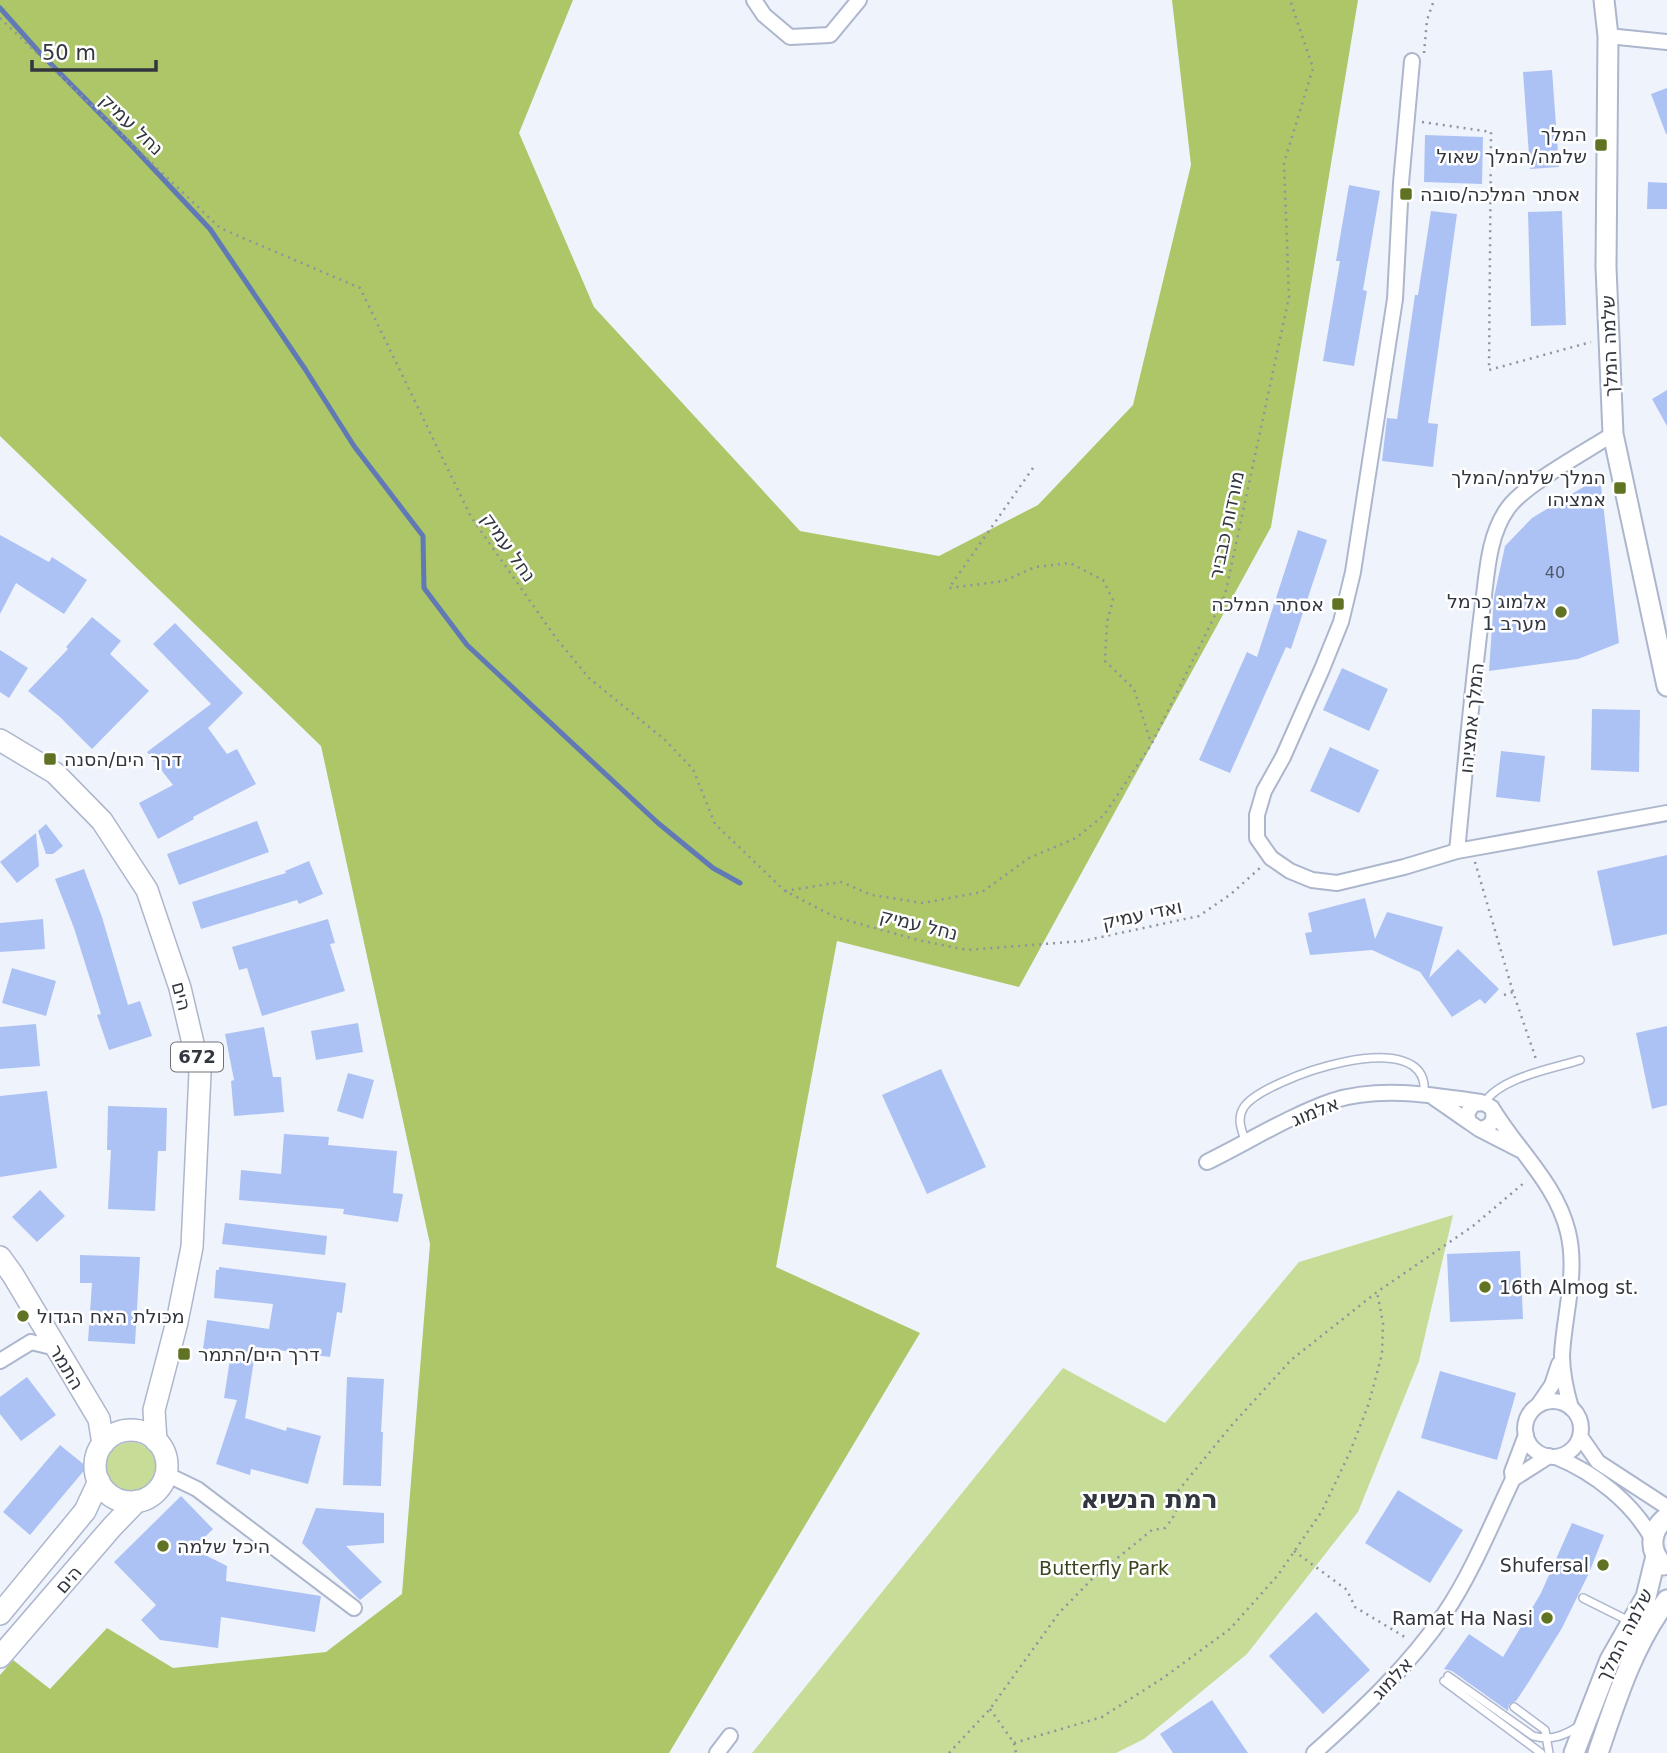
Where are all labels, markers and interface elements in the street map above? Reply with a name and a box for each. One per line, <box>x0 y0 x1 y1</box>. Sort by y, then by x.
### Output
scale bar <box>32 28 156 72</box>
text: 50 m <box>42 41 96 65</box>
street label: נחל עמיק <box>96 89 168 159</box>
place label: המלך שלמה/המלך שאול <box>1437 123 1587 167</box>
marker: המלך שלמה/המלך שאול <box>1593 137 1609 153</box>
place label: אסתר המלכה/סובה <box>1420 183 1580 205</box>
marker: אסתר המלכה/סובה <box>1398 186 1414 202</box>
street label: שלמה המלך <box>1596 295 1622 397</box>
place label: המלך שלמה/המלך אמציהו <box>1451 466 1606 510</box>
street label: מורדות כבביר <box>1204 469 1248 581</box>
marker: המלך שלמה/המלך אמציהו <box>1612 480 1628 496</box>
street label: נחל עמיק <box>477 508 541 586</box>
house number: 40 <box>1545 563 1565 582</box>
place label: אלמוג כרמל מערב 1 <box>1447 590 1547 634</box>
place label: אסתר המלכה <box>1211 593 1324 615</box>
marker: אסתר המלכה <box>1330 596 1346 612</box>
marker: אלמוג כרמל מערב 1 <box>1553 604 1569 620</box>
street label: המלך אמציהו <box>1454 662 1488 774</box>
place label: דרך הים/הסנה <box>64 748 182 770</box>
marker: דרך הים/הסנה <box>42 751 58 767</box>
street label: ואדי עמיק <box>1100 895 1184 933</box>
street label: נחל עמיק <box>878 904 960 944</box>
street label: הים <box>168 979 196 1013</box>
road number: 672 <box>171 1042 223 1072</box>
street label: אלמוג <box>1288 1092 1342 1130</box>
place label: 16th Almog st. <box>1499 1276 1639 1298</box>
marker: 16th Almog st. <box>1477 1279 1493 1295</box>
place label: מכולת האח הגדול <box>37 1305 185 1327</box>
marker: מכולת האח הגדול <box>15 1308 31 1324</box>
street label: התמר <box>45 1341 89 1393</box>
place label: דרך הים/התמר <box>198 1343 320 1365</box>
marker: דרך הים/התמר <box>176 1346 192 1362</box>
district label: רמת הנשיא <box>1080 1484 1218 1514</box>
place label: היכל שלמה <box>177 1535 270 1557</box>
marker: היכל שלמה <box>155 1538 171 1554</box>
place label: Shufersal <box>1500 1554 1589 1576</box>
park label: Butterfly Park <box>1039 1557 1169 1579</box>
marker: Shufersal <box>1595 1557 1611 1573</box>
street label: הים <box>50 1561 86 1597</box>
street label: שלמה המלך <box>1591 1585 1657 1685</box>
place label: Ramat Ha Nasi <box>1392 1607 1533 1629</box>
marker: Ramat Ha Nasi <box>1539 1610 1555 1626</box>
street label: אלמוג <box>1367 1652 1417 1704</box>

